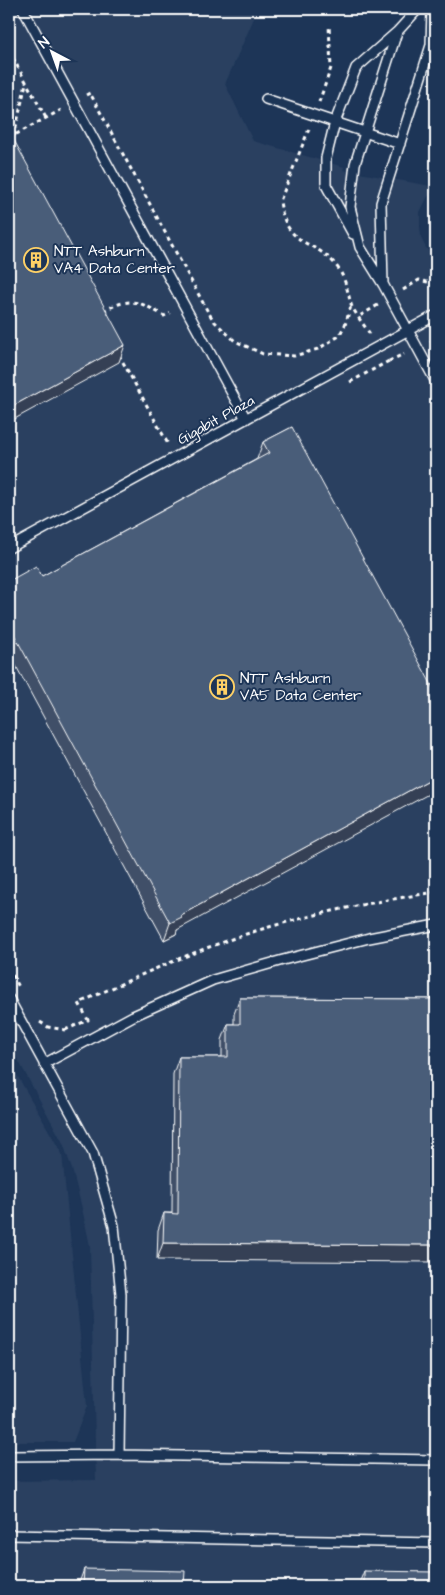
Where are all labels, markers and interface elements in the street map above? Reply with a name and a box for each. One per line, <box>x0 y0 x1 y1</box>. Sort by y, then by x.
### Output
north arrow <box>28 28 78 78</box>
text: N <box>34 32 54 53</box>
place label: NTT Ashburn VA4 Data Center <box>54 241 175 279</box>
building icon: NTT Ashburn VA4 Data Center <box>23 247 49 273</box>
street label: Gigabit Plaza <box>174 390 259 451</box>
place label: NTT Ashburn VA5 Data Center <box>240 668 361 706</box>
building icon: NTT Ashburn VA5 Data Center <box>209 674 235 700</box>

